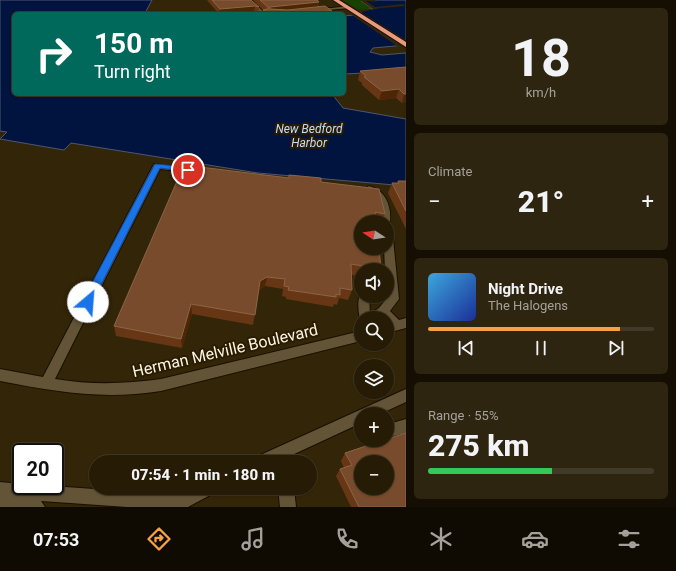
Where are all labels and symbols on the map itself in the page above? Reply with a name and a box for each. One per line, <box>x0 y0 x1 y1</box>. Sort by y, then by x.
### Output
water label: New Bedford Harbor <box>275 122 343 150</box>
pin <box>171 153 205 187</box>
north arrow <box>354 215 394 255</box>
position arrow <box>67 281 109 323</box>
street label: Herman Melville Boulevard <box>130 320 320 381</box>
speed limit sign: 20 <box>12 443 64 495</box>

